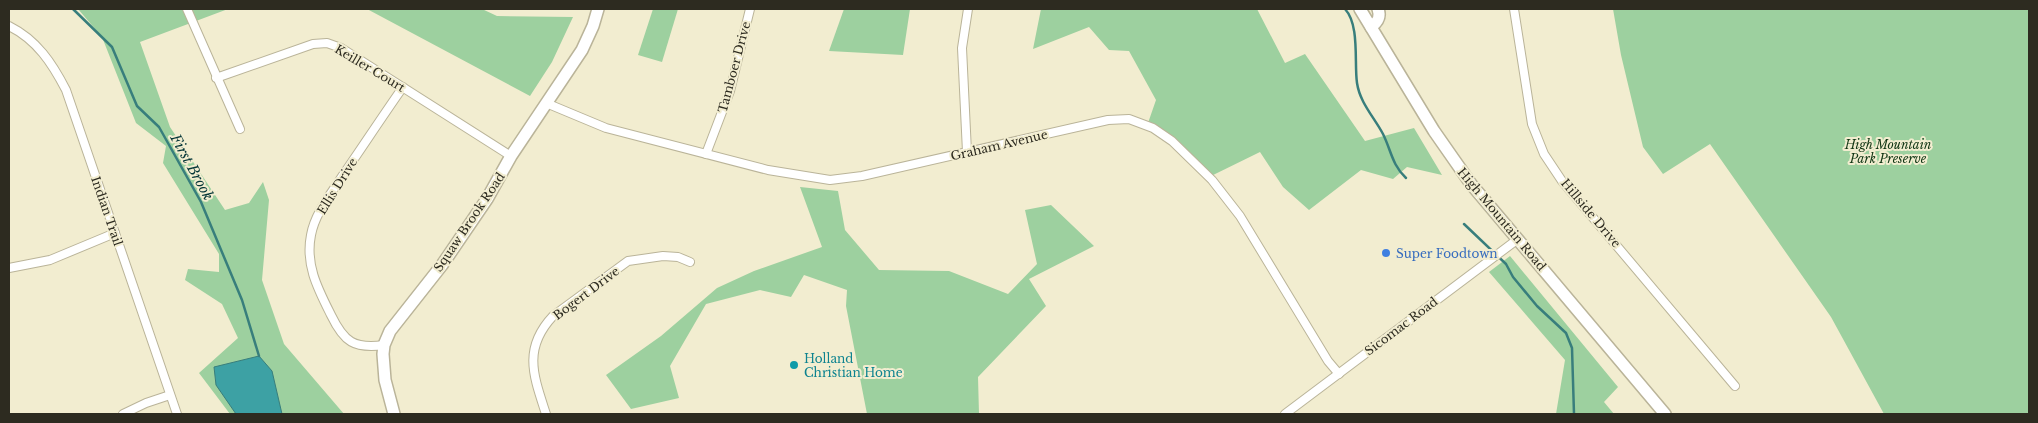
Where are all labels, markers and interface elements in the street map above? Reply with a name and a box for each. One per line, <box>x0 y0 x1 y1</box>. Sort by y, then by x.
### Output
street label: Tamboer Drive <box>715 20 753 114</box>
street label: Keiller Court <box>332 41 408 95</box>
street label: Graham Avenue <box>949 127 1049 163</box>
water label: First Brook <box>166 130 217 203</box>
park label: High Mountain Park Preserve <box>1844 137 1932 166</box>
street label: Ellis Drive <box>314 155 360 217</box>
street label: High Mountain Road <box>1454 164 1550 274</box>
street label: Squaw Brook Road <box>430 170 508 274</box>
street label: Indian Trail <box>88 174 126 248</box>
street label: Hillside Drive <box>1558 176 1624 251</box>
place label: Super Foodtown <box>1396 246 1498 261</box>
marker: Super Foodtown <box>1380 247 1392 259</box>
street label: Bogert Drive <box>550 263 622 323</box>
street label: Sicomac Road <box>1362 294 1440 358</box>
place label: Holland Christian Home <box>804 351 903 380</box>
marker: Holland Christian Home <box>788 359 800 371</box>

